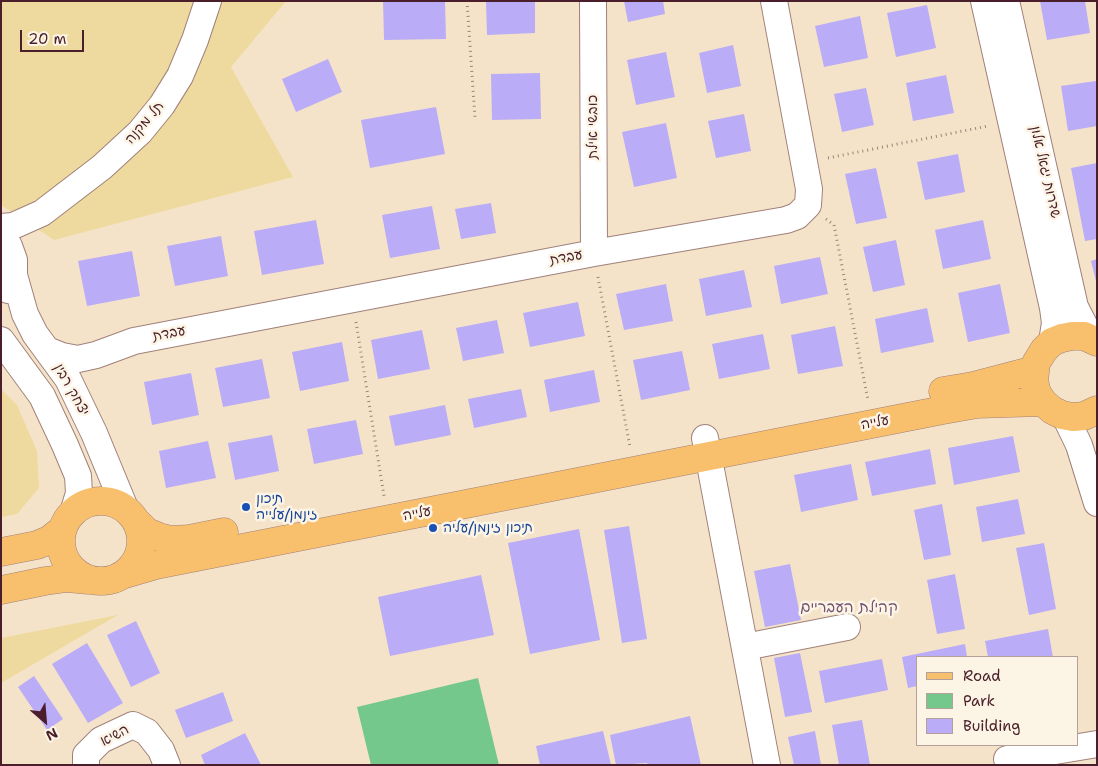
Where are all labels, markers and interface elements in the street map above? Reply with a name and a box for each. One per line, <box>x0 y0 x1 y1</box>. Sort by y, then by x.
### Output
scale bar <box>22 20 86 52</box>
text: 20 m <box>28 29 67 49</box>
street label: כובשי אילת <box>585 95 601 159</box>
street label: תל מקנה <box>122 98 168 148</box>
street label: שדרות יגאל אלון <box>1026 124 1064 220</box>
street label: עבדת <box>548 247 584 269</box>
street label: עבדת <box>151 323 187 345</box>
street label: יצחק רבין <box>50 361 92 419</box>
street label: עלייה <box>859 412 891 434</box>
place label: תיכון זינמן/עלייה <box>256 491 317 524</box>
marker: תיכון זינמן/עלייה <box>240 501 252 513</box>
street label: עלייה <box>401 503 433 525</box>
place label: תיכון זינמן/עליה <box>443 520 533 536</box>
marker: תיכון זינמן/עליה <box>427 522 439 534</box>
district label: קהילת העבריים <box>800 599 898 617</box>
legend <box>916 656 1078 746</box>
text: Road <box>963 666 1001 686</box>
text: Park <box>963 691 995 711</box>
north arrow <box>20 696 70 746</box>
text: Building <box>963 716 1020 736</box>
street label: השיא <box>98 722 132 750</box>
text: N <box>43 724 61 745</box>

